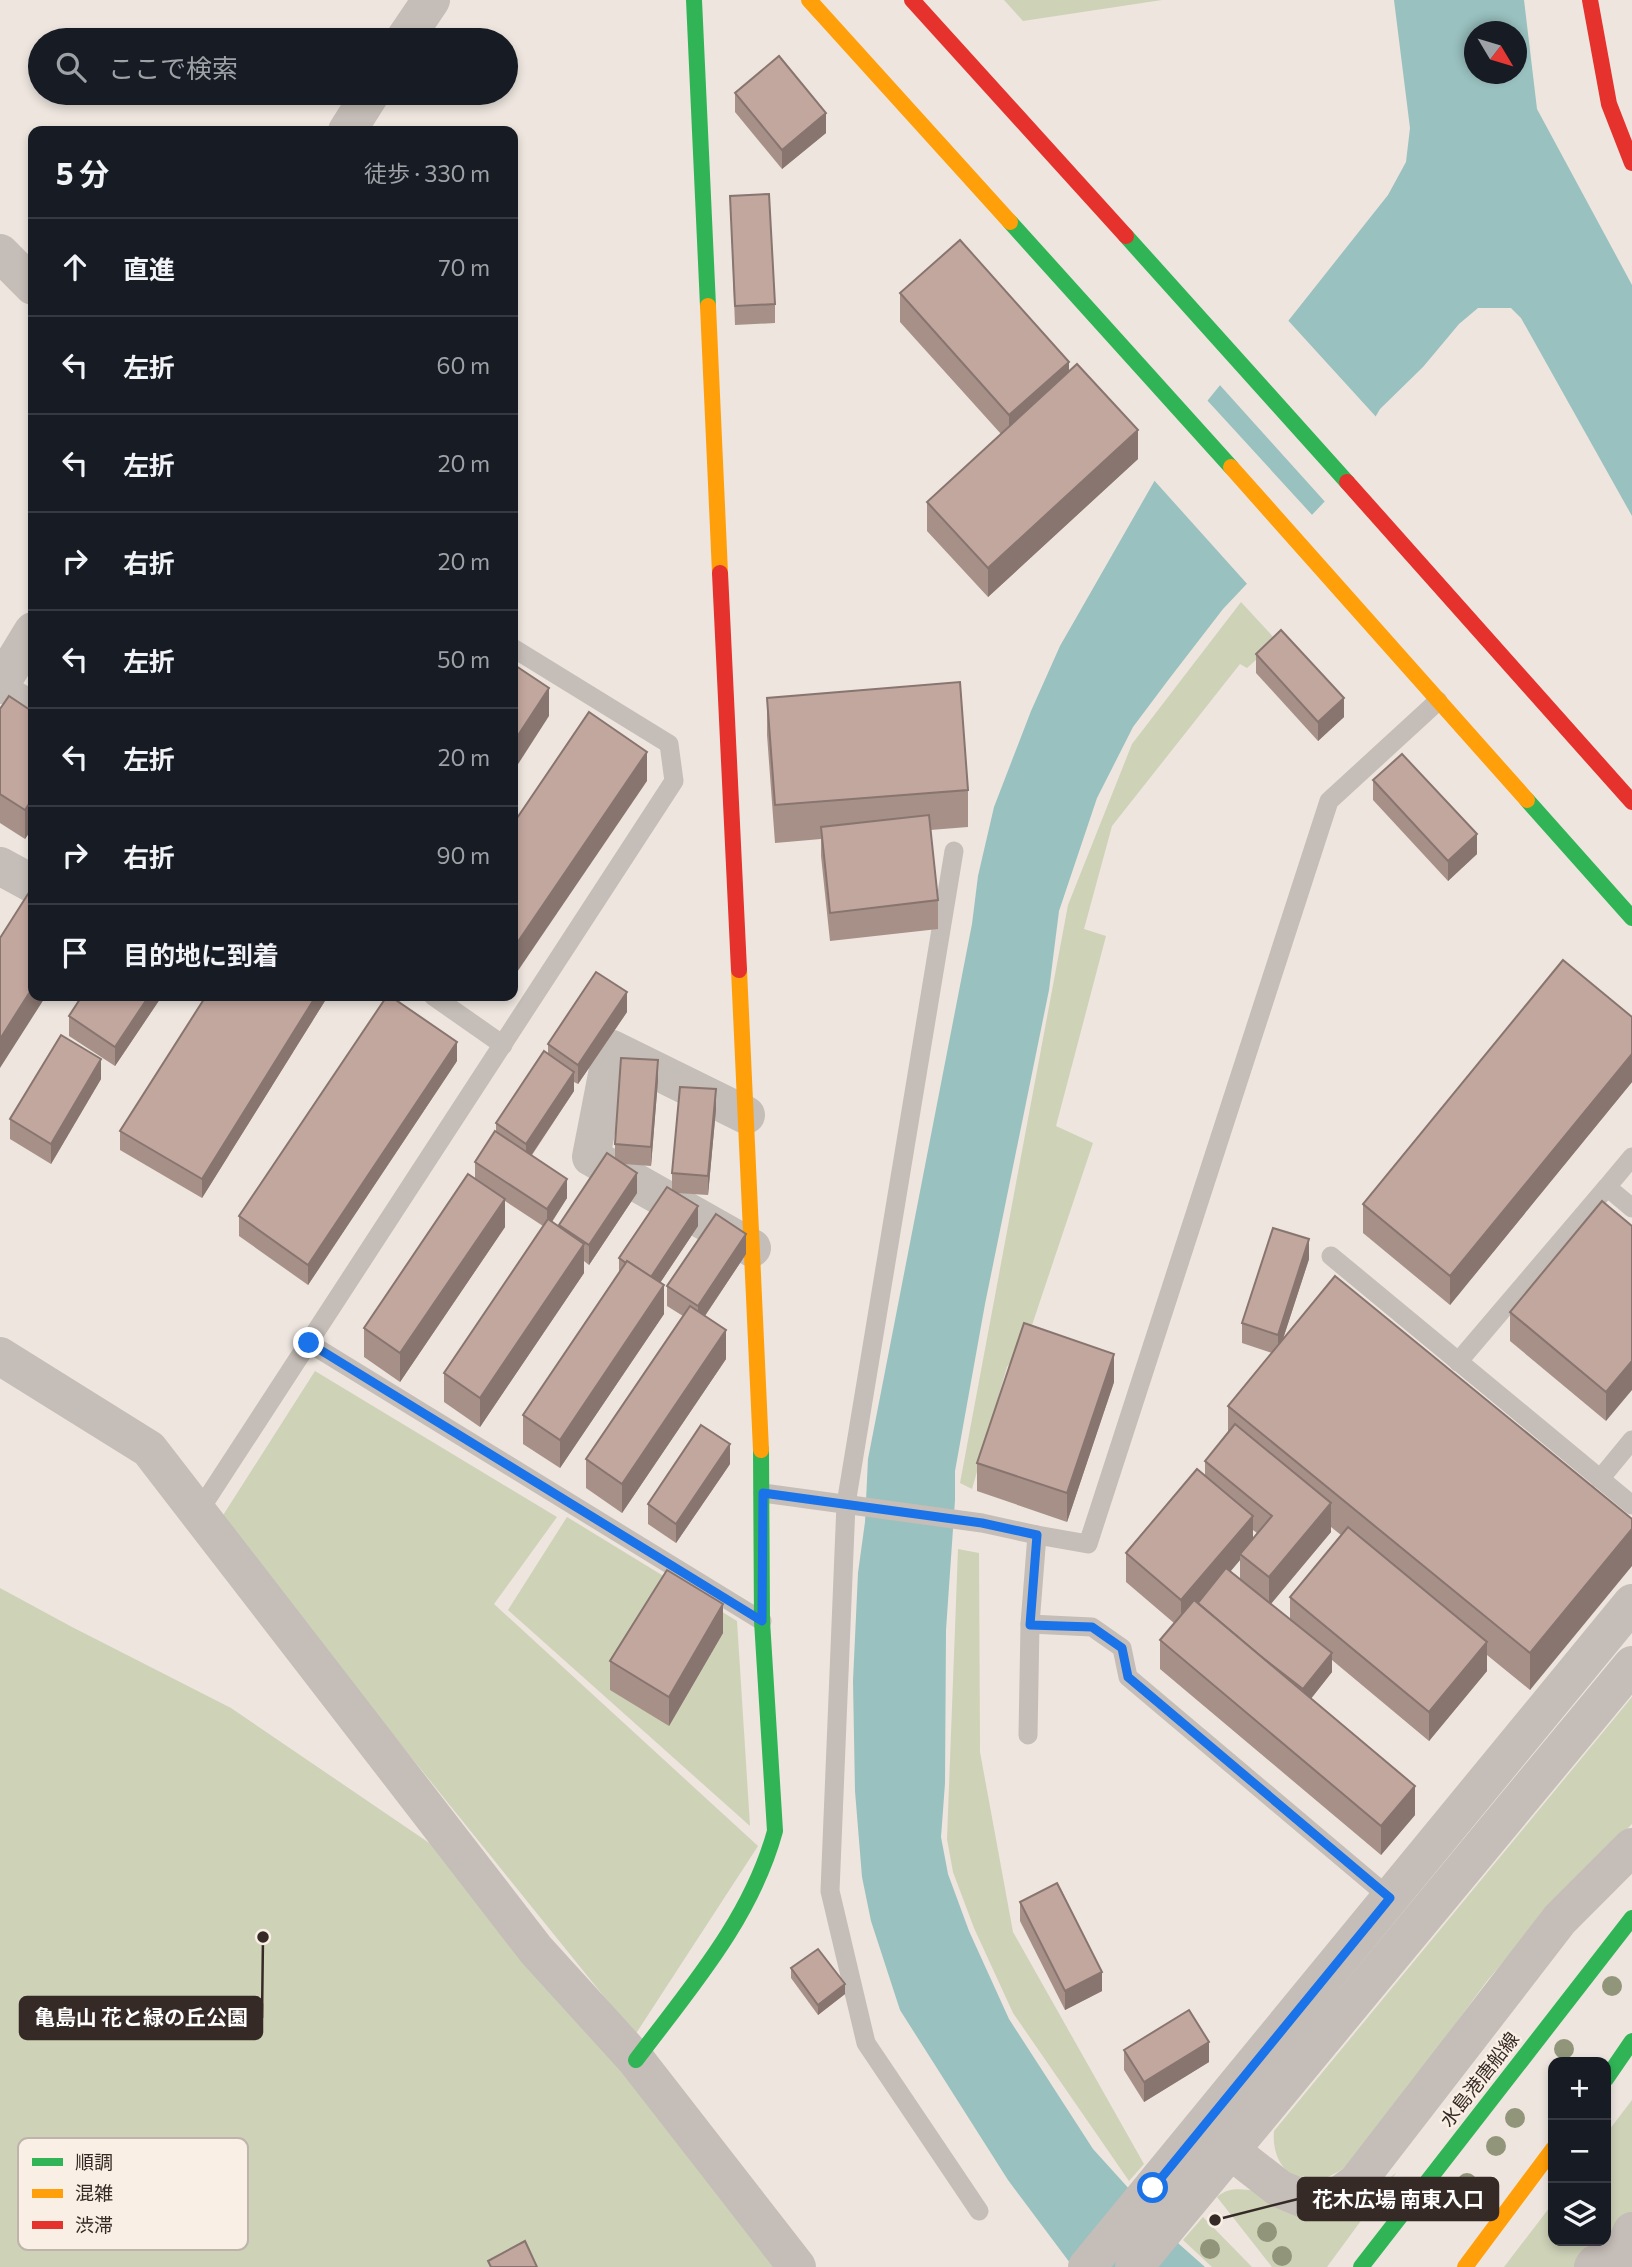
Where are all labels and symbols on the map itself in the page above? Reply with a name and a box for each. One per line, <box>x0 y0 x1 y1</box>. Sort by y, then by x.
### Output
north arrow <box>1464 21 1527 84</box>
route end <box>293 1327 324 1358</box>
callout: 亀島山 花と緑の丘公園 <box>20 1997 262 2039</box>
text: 亀島山 花と緑の丘公園 <box>34 2004 248 2029</box>
street label: 水島港唐船線 <box>1435 2027 1523 2131</box>
legend <box>18 2138 248 2250</box>
text: 順調 <box>75 2150 113 2173</box>
route start <box>1137 2172 1168 2203</box>
callout: 花木広場 南東入口 <box>1298 2178 1498 2220</box>
text: 混雑 <box>75 2181 113 2204</box>
text: 花木広場 南東入口 <box>1312 2186 1484 2211</box>
text: 渋滞 <box>75 2213 113 2236</box>

